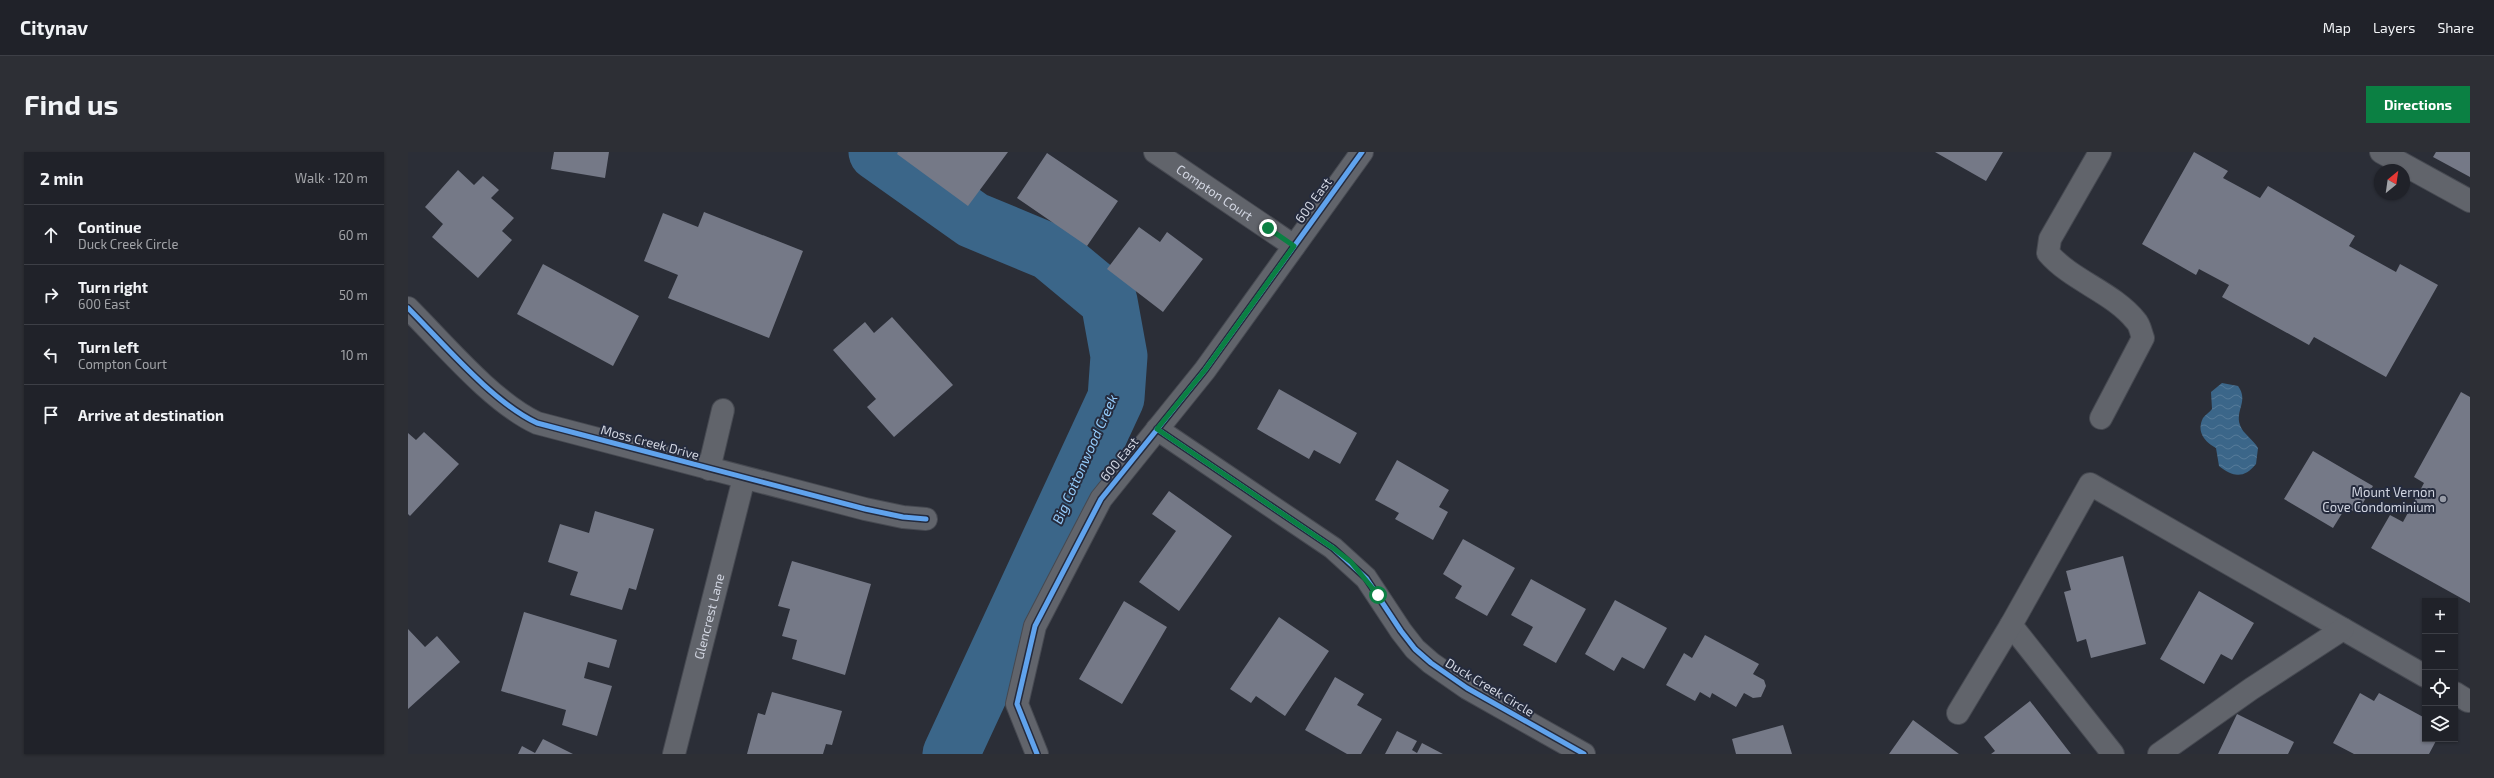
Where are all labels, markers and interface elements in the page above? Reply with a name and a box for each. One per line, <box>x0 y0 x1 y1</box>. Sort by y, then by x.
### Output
text: Citynav <box>20 16 88 39</box>
text: Map <box>2323 19 2351 36</box>
text: Layers <box>2373 19 2415 36</box>
text: Share <box>2437 19 2474 36</box>
button: Directions <box>2366 86 2470 123</box>
text: Find us <box>24 87 118 121</box>
street label: Compton Court <box>1173 161 1256 224</box>
north arrow <box>2374 164 2410 200</box>
text: 2 min <box>40 168 83 188</box>
text: Walk · 120 m <box>295 170 368 186</box>
street label: 600 East <box>1291 174 1335 226</box>
text: Continue <box>78 218 141 236</box>
route end <box>1259 219 1277 237</box>
icon: ahead <box>40 224 62 246</box>
text: 60 m <box>338 227 368 243</box>
text: Duck Creek Circle <box>78 236 178 252</box>
text: Turn right <box>78 278 148 296</box>
icon: right <box>40 284 62 306</box>
text: 50 m <box>339 287 368 303</box>
text: 600 East <box>78 296 130 312</box>
text: Turn left <box>78 338 139 356</box>
icon: left <box>40 344 62 366</box>
text: 10 m <box>341 347 368 363</box>
text: Compton Court <box>78 356 167 372</box>
water label: Big Cottonwood Creek <box>1048 391 1121 526</box>
icon: arrive <box>40 404 62 426</box>
text: Arrive at destination <box>78 406 224 424</box>
street label: Moss Creek Drive <box>599 421 701 463</box>
street label: 600 East <box>1096 434 1142 484</box>
place label: Mount Vernon Cove Condominium <box>2322 484 2435 515</box>
marker: Mount Vernon Cove Condominium <box>2438 494 2448 504</box>
street label: Glencrest Lane <box>690 572 727 661</box>
route start <box>1369 586 1387 604</box>
map controls <box>2422 598 2458 742</box>
button: + <box>2422 598 2458 634</box>
button: − <box>2422 634 2458 670</box>
street label: Duck Creek Circle <box>1443 654 1537 720</box>
button: locate <box>2422 670 2458 706</box>
button: layers <box>2422 706 2458 742</box>

